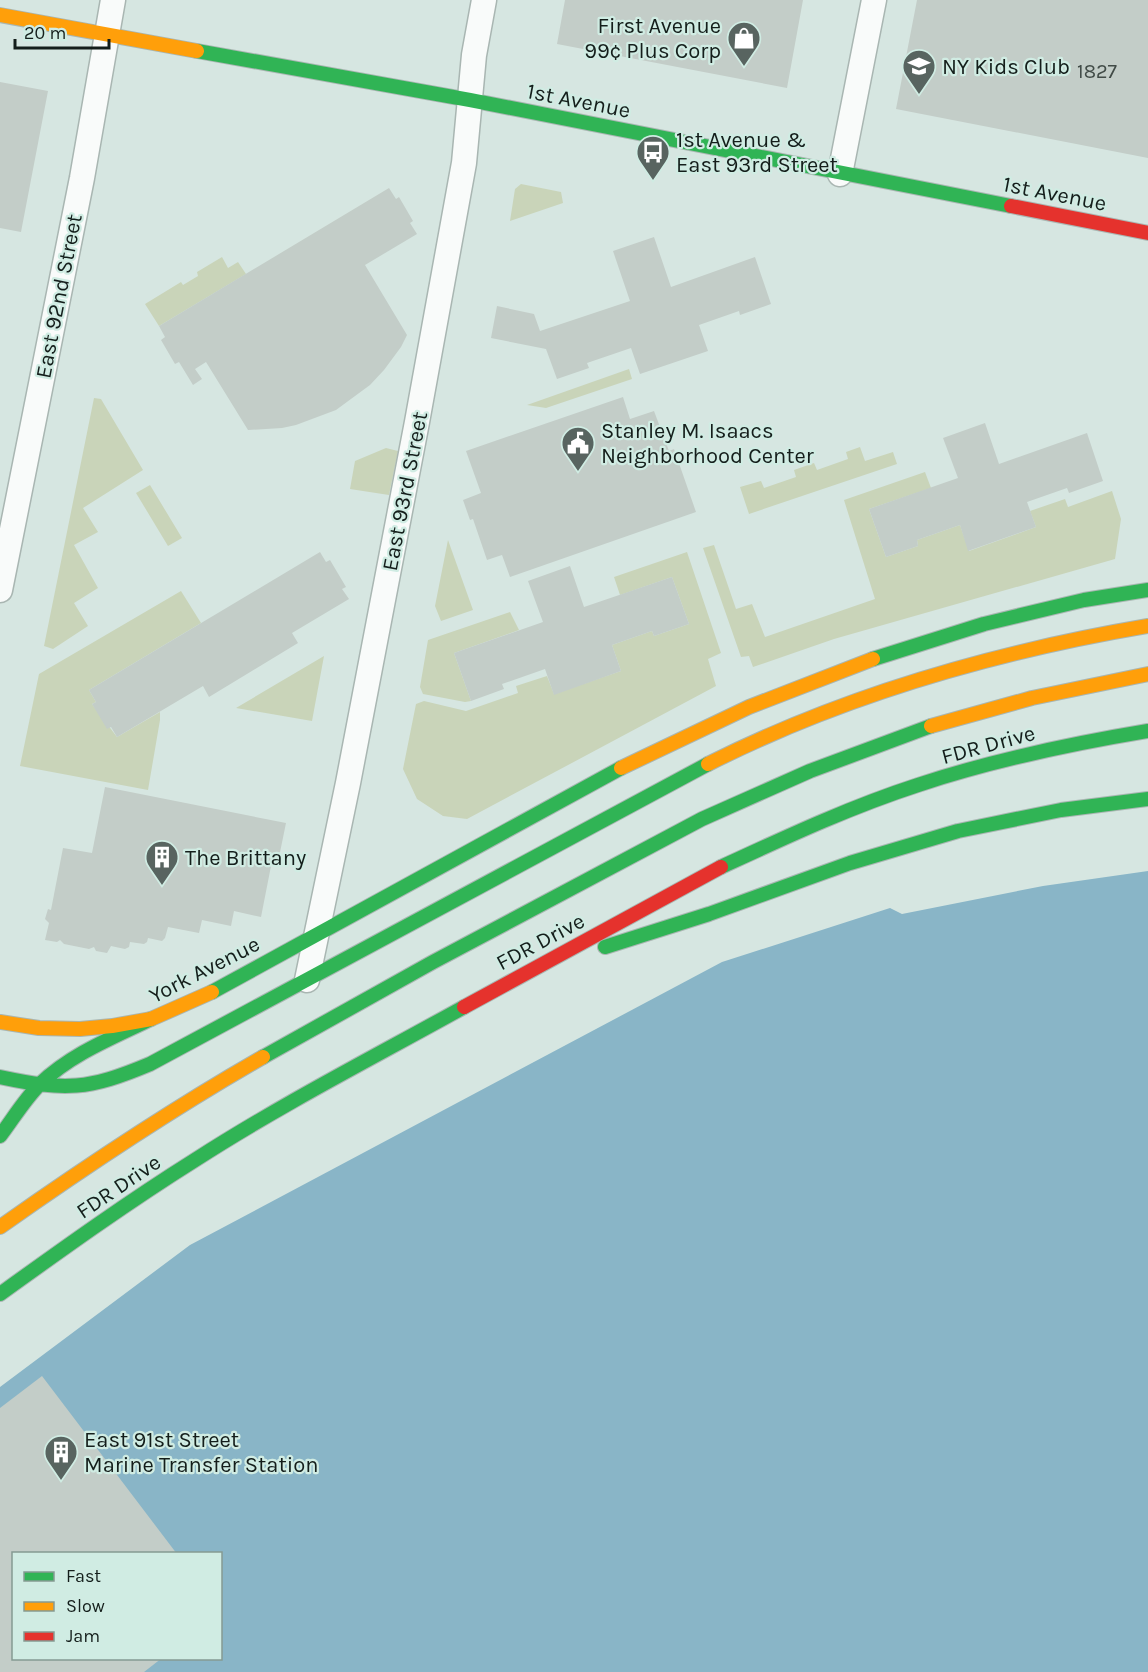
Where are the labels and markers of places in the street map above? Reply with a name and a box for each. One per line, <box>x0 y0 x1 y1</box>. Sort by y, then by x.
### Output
place label: First Avenue 99¢ Plus Corp <box>584 13 721 64</box>
shop icon: First Avenue 99¢ Plus Corp <box>726 20 762 67</box>
school or university icon: NY Kids Club <box>901 48 937 95</box>
place label: NY Kids Club <box>942 54 1070 80</box>
place label: 1st Avenue & East 93rd Street <box>676 127 838 178</box>
bus stop icon: 1st Avenue & East 93rd Street <box>635 134 671 181</box>
place label: Stanley M. Isaacs Neighborhood Center <box>601 418 814 469</box>
public building icon: Stanley M. Isaacs Neighborhood Center <box>560 425 596 472</box>
building icon: The Brittany <box>144 839 180 886</box>
place label: The Brittany <box>185 845 306 871</box>
place label: East 91st Street Marine Transfer Station <box>84 1427 319 1478</box>
building icon: East 91st Street Marine Transfer Station <box>43 1434 79 1481</box>

